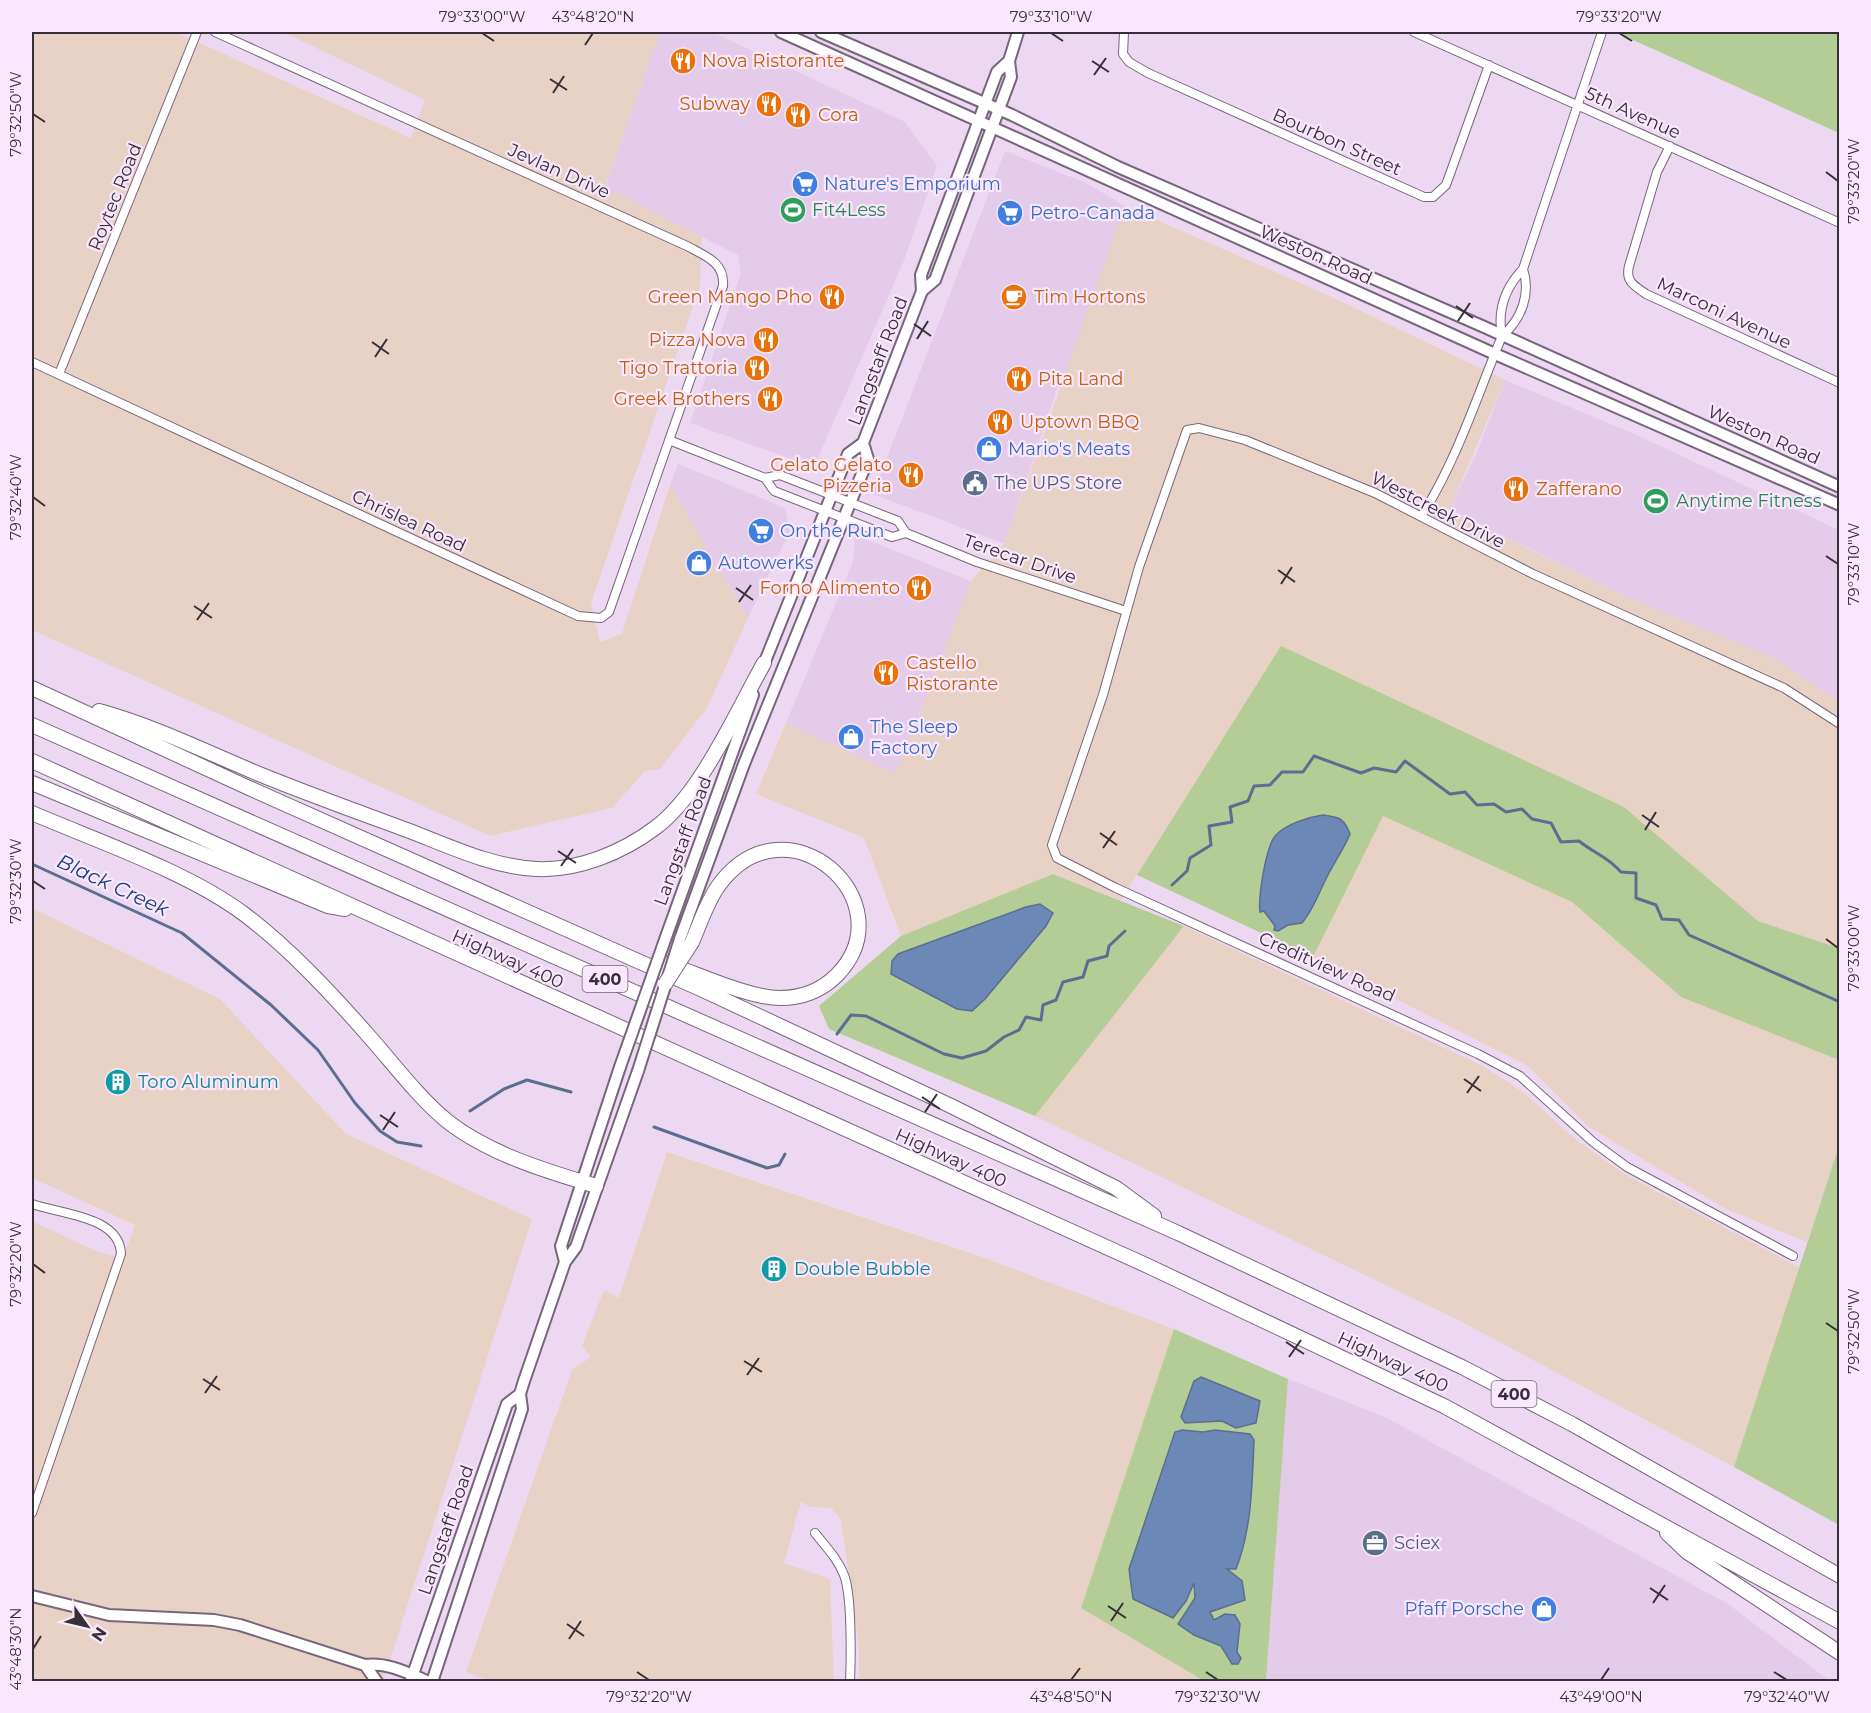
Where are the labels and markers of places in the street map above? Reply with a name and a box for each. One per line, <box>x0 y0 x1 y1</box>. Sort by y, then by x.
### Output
restaurant icon: Nova Ristorante <box>668 46 698 76</box>
place label: Nova Ristorante <box>702 50 845 72</box>
restaurant icon: Subway <box>754 89 784 119</box>
place label: Subway <box>679 93 750 115</box>
restaurant icon: Cora <box>783 100 813 130</box>
place label: Cora <box>818 104 859 126</box>
supermarket icon: Nature's Emporium <box>790 169 820 199</box>
place label: Nature's Emporium <box>824 173 1001 195</box>
sports icon: Fit4Less <box>778 195 808 225</box>
supermarket icon: Petro-Canada <box>995 198 1025 228</box>
place label: Fit4Less <box>812 199 886 221</box>
place label: Petro-Canada <box>1030 202 1155 224</box>
restaurant icon: Green Mango Pho <box>817 282 847 312</box>
cafe icon: Tim Hortons <box>999 282 1029 312</box>
place label: Green Mango Pho <box>648 286 812 308</box>
place label: Tim Hortons <box>1034 286 1146 308</box>
restaurant icon: Pizza Nova <box>751 325 781 355</box>
place label: Pizza Nova <box>649 329 746 351</box>
restaurant icon: Tigo Trattoria <box>742 353 772 383</box>
place label: Tigo Trattoria <box>619 357 738 379</box>
restaurant icon: Pita Land <box>1004 364 1034 394</box>
place label: Pita Land <box>1038 368 1124 390</box>
restaurant icon: Greek Brothers <box>755 384 785 414</box>
place label: Greek Brothers <box>614 388 750 410</box>
restaurant icon: Uptown BBQ <box>985 407 1015 437</box>
place label: Uptown BBQ <box>1020 411 1139 433</box>
shop icon: Mario's Meats <box>974 434 1004 464</box>
place label: Mario's Meats <box>1008 438 1131 460</box>
place label: Gelato Gelato Pizzeria <box>770 454 892 497</box>
restaurant icon: Gelato Gelato Pizzeria <box>896 460 926 490</box>
public building icon: The UPS Store <box>960 468 990 498</box>
place label: The UPS Store <box>994 472 1122 494</box>
restaurant icon: Zafferano <box>1501 474 1531 504</box>
place label: Zafferano <box>1536 478 1622 500</box>
sports icon: Anytime Fitness <box>1641 486 1671 516</box>
place label: Anytime Fitness <box>1676 490 1822 512</box>
supermarket icon: On the Run <box>746 516 776 546</box>
place label: On the Run <box>780 520 884 542</box>
shop icon: Autowerks <box>684 548 714 578</box>
place label: Autowerks <box>718 552 814 574</box>
restaurant icon: Forno Alimento <box>904 573 934 603</box>
place label: Forno Alimento <box>759 577 900 599</box>
place label: Castello Ristorante <box>906 652 998 695</box>
restaurant icon: Castello Ristorante <box>871 658 901 688</box>
place label: The Sleep Factory <box>870 716 958 759</box>
shop icon: The Sleep Factory <box>836 722 866 752</box>
building icon: Toro Aluminum <box>103 1067 133 1097</box>
place label: Toro Aluminum <box>138 1071 279 1093</box>
building icon: Double Bubble <box>759 1254 789 1284</box>
place label: Double Bubble <box>794 1258 931 1280</box>
office icon: Sciex <box>1360 1528 1390 1558</box>
place label: Sciex <box>1394 1532 1441 1554</box>
shop icon: Pfaff Porsche <box>1529 1594 1559 1624</box>
place label: Pfaff Porsche <box>1405 1598 1524 1620</box>

